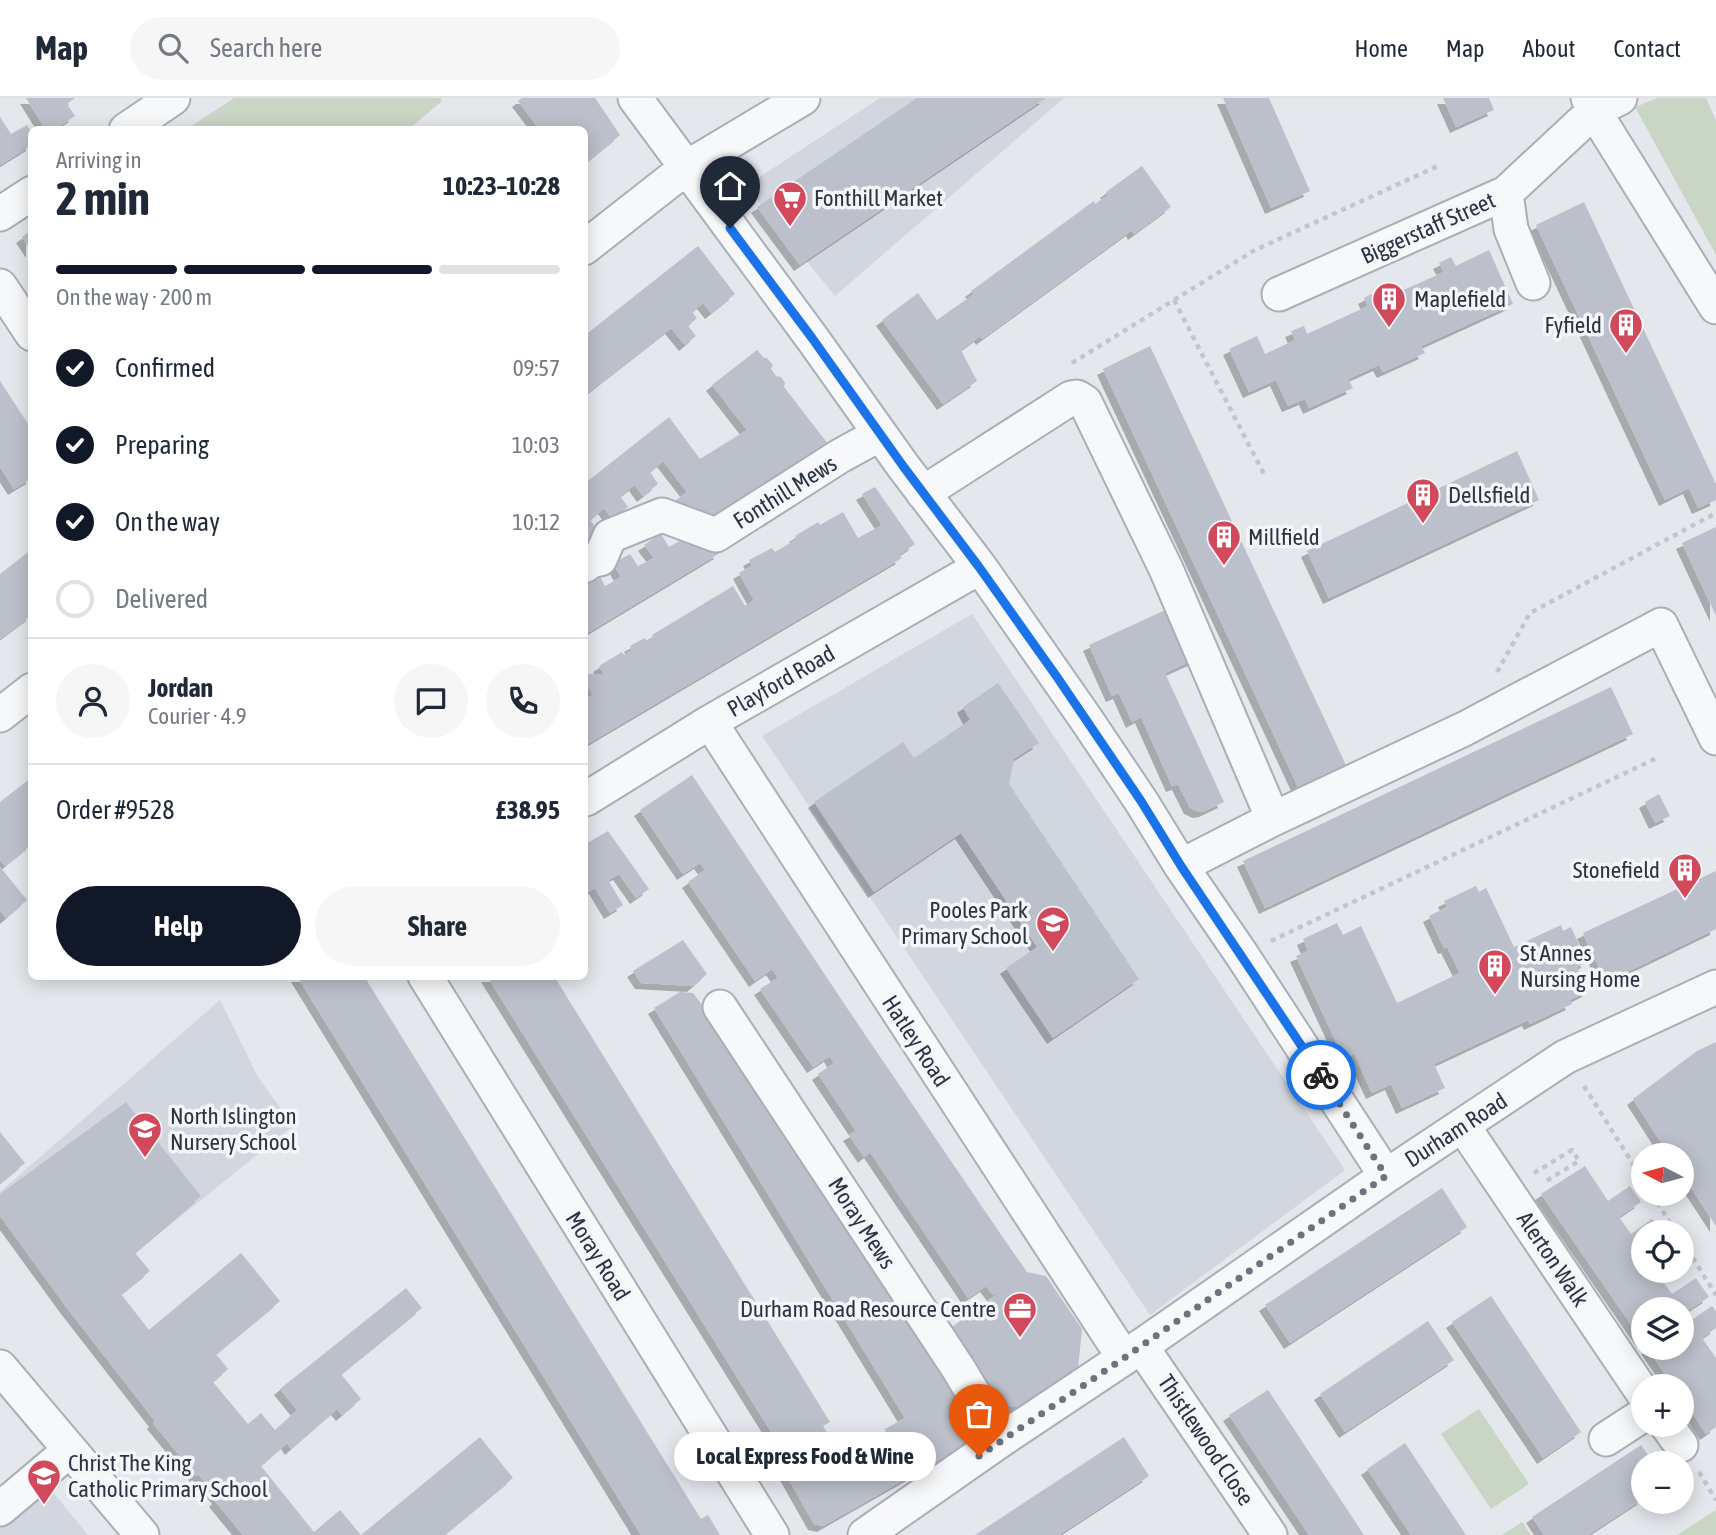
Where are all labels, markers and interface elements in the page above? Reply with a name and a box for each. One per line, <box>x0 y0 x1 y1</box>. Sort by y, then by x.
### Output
search box <box>130 17 620 80</box>
text: Map <box>35 29 88 67</box>
icon: search <box>154 29 192 67</box>
text: Search here <box>210 33 322 63</box>
text: Home <box>1354 35 1408 62</box>
text: Map <box>1446 35 1484 62</box>
text: About <box>1522 35 1575 62</box>
text: Contact <box>1613 35 1681 62</box>
text: Arriving in <box>56 147 142 173</box>
pin <box>700 156 760 228</box>
icon: home <box>711 167 749 205</box>
text: 10:23–10:28 <box>443 171 560 201</box>
text: 2 min <box>56 172 150 225</box>
supermarket icon: Fonthill Market <box>771 179 809 228</box>
place label: Fonthill Market <box>814 185 943 211</box>
street label: Biggerstaff Street <box>1357 187 1499 269</box>
building icon: Maplefield <box>1370 280 1408 329</box>
text: On the way · 200 m <box>56 284 212 310</box>
place label: Maplefield <box>1414 286 1506 312</box>
building icon: Fyfield <box>1607 306 1645 355</box>
place label: Fyfield <box>1544 312 1602 338</box>
icon: check <box>56 349 94 387</box>
text: Confirmed <box>115 353 215 383</box>
text: 09:57 <box>513 355 560 381</box>
icon: check <box>56 426 94 464</box>
text: Preparing <box>115 430 209 460</box>
text: 10:03 <box>512 432 560 458</box>
street label: Fonthill Mews <box>729 450 841 534</box>
building icon: Dellsfield <box>1404 476 1442 525</box>
place label: Dellsfield <box>1448 482 1530 508</box>
icon: check <box>56 503 94 541</box>
text: On the way <box>115 507 220 537</box>
text: 10:12 <box>512 509 560 535</box>
building icon: Millfield <box>1205 518 1243 567</box>
place label: Millfield <box>1248 524 1320 550</box>
text: Delivered <box>115 584 208 614</box>
street label: Playford Road <box>723 640 839 722</box>
button: person <box>56 664 130 738</box>
button: chat <box>394 664 468 738</box>
button: phone <box>486 664 560 738</box>
text: Jordan <box>148 673 213 703</box>
text: Courier · 4.9 <box>148 703 247 729</box>
text: Order #9528 <box>56 795 175 825</box>
text: £38.95 <box>496 795 560 825</box>
building icon: Stonefield <box>1666 851 1704 900</box>
place label: Stonefield <box>1573 857 1660 883</box>
button: Help <box>56 886 301 966</box>
button: Share <box>315 886 560 966</box>
place label: Pooles Park Primary School <box>901 897 1028 949</box>
school or university icon: Pooles Park Primary School <box>1034 904 1072 953</box>
place label: St Annes Nursing Home <box>1520 940 1640 992</box>
building icon: St Annes Nursing Home <box>1476 947 1514 996</box>
street label: Hatley Road <box>877 991 955 1091</box>
courier <box>1286 1040 1356 1110</box>
icon: bike <box>1302 1056 1340 1094</box>
street label: Durham Road <box>1400 1087 1512 1173</box>
place label: North Islington Nursery School <box>170 1103 297 1155</box>
school or university icon: North Islington Nursery School <box>126 1110 164 1159</box>
north arrow <box>1631 1143 1694 1206</box>
map controls <box>1631 1143 1694 1514</box>
street label: Moray Mews <box>823 1173 901 1273</box>
street label: Moray Road <box>561 1207 635 1305</box>
street label: Alerton Walk <box>1512 1207 1594 1311</box>
button: locate <box>1631 1220 1694 1283</box>
office icon: Durham Road Resource Centre <box>1001 1290 1039 1339</box>
place label: Durham Road Resource Centre <box>740 1296 996 1322</box>
button: layers <box>1631 1297 1694 1360</box>
street label: Thistlewood Close <box>1153 1370 1259 1510</box>
button: + <box>1631 1374 1694 1437</box>
pin <box>949 1384 1009 1456</box>
icon: bag <box>960 1395 998 1433</box>
callout: Local Express Food & Wine <box>674 1432 937 1480</box>
text: Local Express Food & Wine <box>696 1443 914 1469</box>
place label: Christ The King Catholic Primary School <box>68 1450 268 1502</box>
button: − <box>1631 1451 1694 1514</box>
school or university icon: Christ The King Catholic Primary School <box>25 1457 63 1506</box>

